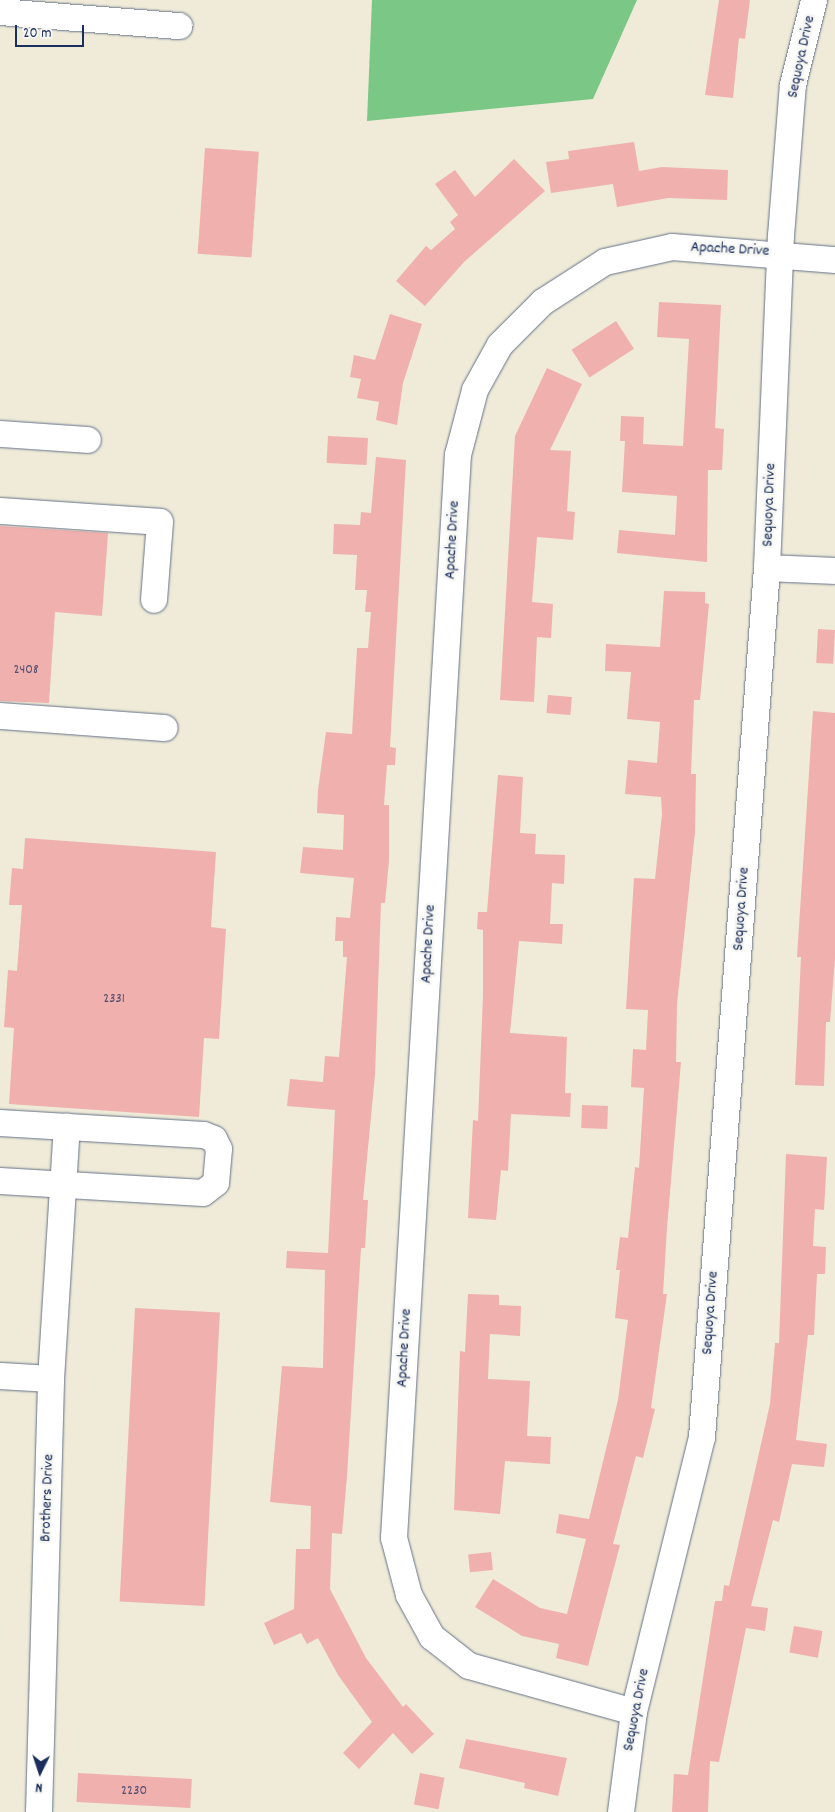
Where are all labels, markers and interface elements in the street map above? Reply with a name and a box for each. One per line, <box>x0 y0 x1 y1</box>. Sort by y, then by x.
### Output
street label: Sequoya Drive <box>784 14 820 100</box>
scale bar <box>18 15 86 47</box>
text: 20 m <box>23 23 51 45</box>
street label: Apache Drive <box>690 238 770 262</box>
street label: Sequoya Drive <box>759 463 781 547</box>
street label: Apache Drive <box>441 500 465 580</box>
house number: 2408 <box>13 662 39 678</box>
street label: Sequoya Drive <box>730 867 754 951</box>
street label: Apache Drive <box>417 904 441 984</box>
house number: 2331 <box>103 991 125 1007</box>
street label: Sequoya Drive <box>699 1271 723 1355</box>
street label: Apache Drive <box>393 1308 417 1388</box>
street label: Brothers Drive <box>37 1454 59 1542</box>
street label: Sequoya Drive <box>620 1667 654 1753</box>
north arrow <box>15 1747 65 1797</box>
text: N <box>35 1777 43 1797</box>
house number: 2230 <box>121 1783 147 1799</box>

